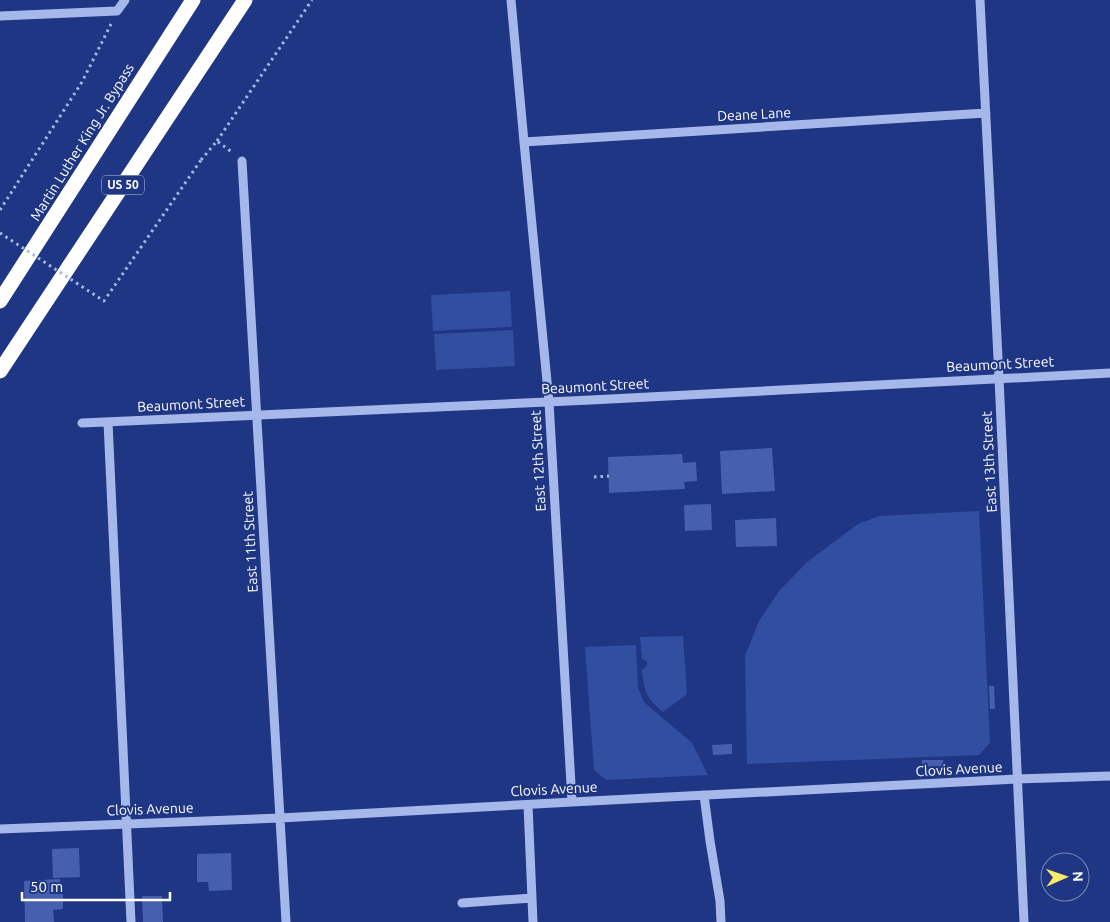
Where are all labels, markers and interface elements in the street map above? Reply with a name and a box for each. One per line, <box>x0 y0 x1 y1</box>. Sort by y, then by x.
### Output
street label: Martin Luther King Jr. Bypass <box>27 60 137 224</box>
street label: Deane Lane <box>717 104 791 124</box>
road number: US 50 <box>102 176 144 194</box>
street label: Beaumont Street <box>946 353 1055 375</box>
street label: Beaumont Street <box>541 375 650 397</box>
street label: Beaumont Street <box>137 393 246 415</box>
street label: East 12th Street <box>527 409 549 512</box>
street label: East 13th Street <box>978 410 1000 513</box>
street label: East 11th Street <box>239 490 261 593</box>
street label: Clovis Avenue <box>915 759 1003 779</box>
street label: Clovis Avenue <box>510 779 598 799</box>
street label: Clovis Avenue <box>106 799 194 819</box>
north arrow <box>1040 852 1090 902</box>
scale bar <box>22 870 170 902</box>
text: N <box>1070 871 1086 882</box>
text: 50 m <box>30 878 63 895</box>

